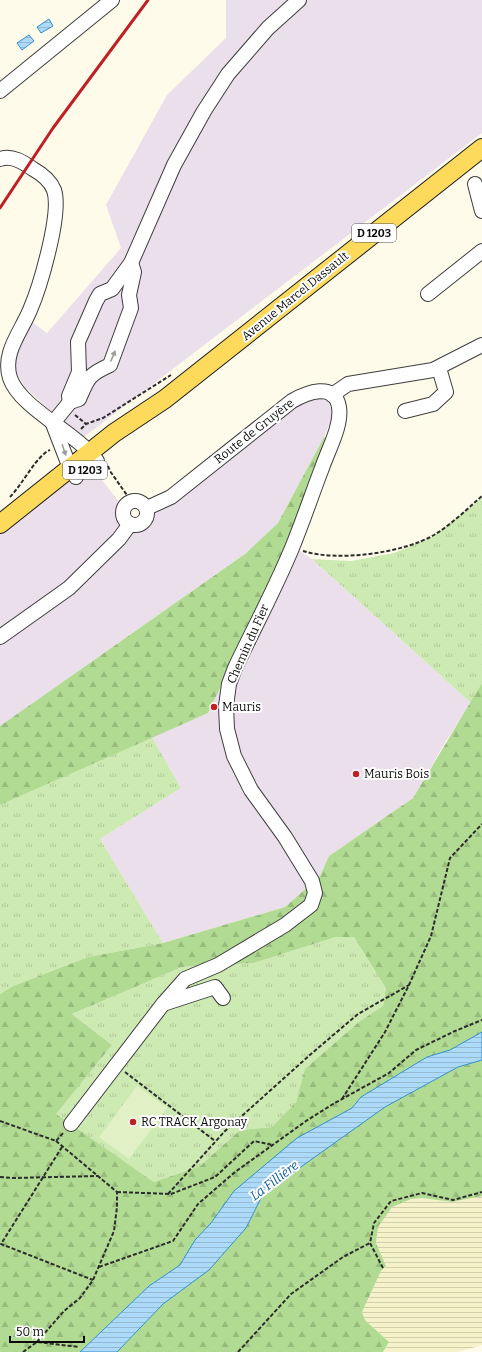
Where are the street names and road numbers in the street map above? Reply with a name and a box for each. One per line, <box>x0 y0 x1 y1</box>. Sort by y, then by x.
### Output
road number: D 1203 <box>352 224 396 242</box>
street label: Avenue Marcel Dassault <box>239 248 352 343</box>
street label: Route de Gruyère <box>212 396 296 466</box>
road number: D 1203 <box>63 461 107 479</box>
street label: Chemin du Fier <box>224 602 272 686</box>

